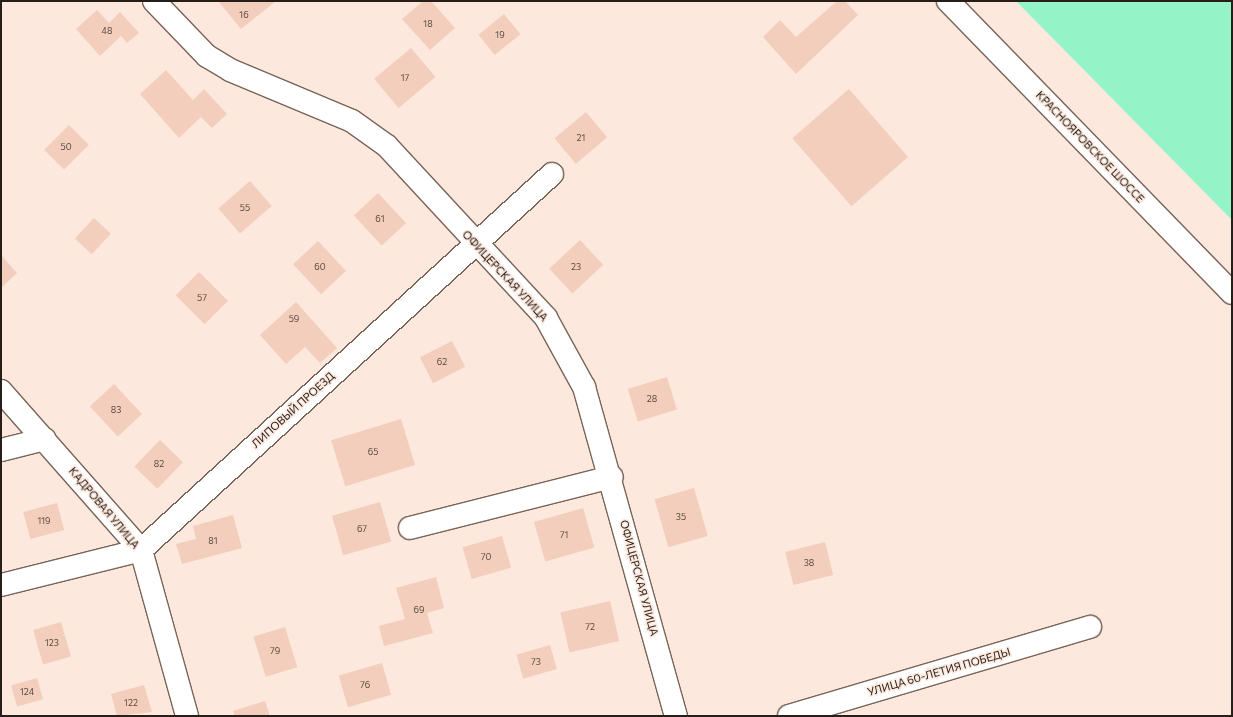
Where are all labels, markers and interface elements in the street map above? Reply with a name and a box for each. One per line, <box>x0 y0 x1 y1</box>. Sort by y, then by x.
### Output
house number: 16 <box>239 10 249 20</box>
house number: 18 <box>423 19 433 29</box>
house number: 48 <box>102 26 112 36</box>
house number: 19 <box>495 30 505 40</box>
house number: 17 <box>401 73 409 83</box>
street label: КРАСНОЯРОВСКОЕ ШОССЕ <box>1033 88 1147 206</box>
house number: 21 <box>577 133 585 143</box>
house number: 50 <box>60 142 72 152</box>
house number: 55 <box>240 203 250 213</box>
house number: 61 <box>375 214 385 224</box>
street label: ОФИЦЕРСКАЯ УЛИЦА <box>459 228 551 324</box>
house number: 60 <box>314 262 326 272</box>
house number: 23 <box>571 262 581 272</box>
house number: 57 <box>197 293 207 303</box>
house number: 59 <box>289 314 299 324</box>
house number: 62 <box>437 357 447 367</box>
street label: ЛИПОВЫЙ ПРОЕЗД <box>249 369 337 451</box>
house number: 28 <box>647 394 657 404</box>
house number: 83 <box>111 405 121 415</box>
house number: 65 <box>368 447 378 457</box>
house number: 82 <box>154 459 164 469</box>
street label: КАДРОВАЯ УЛИЦА <box>66 464 142 552</box>
house number: 35 <box>676 512 686 522</box>
house number: 119 <box>37 516 51 526</box>
street label: ОФИЦЕРСКАЯ УЛИЦА <box>617 519 661 637</box>
house number: 67 <box>357 524 367 534</box>
house number: 71 <box>560 530 568 540</box>
house number: 81 <box>208 536 218 546</box>
house number: 70 <box>481 552 491 562</box>
house number: 38 <box>804 558 814 568</box>
house number: 69 <box>414 605 424 615</box>
house number: 72 <box>585 622 595 632</box>
house number: 123 <box>45 638 59 648</box>
street label: УЛИЦА 60-ЛЕТИЯ ПОБЕДЫ <box>866 645 1012 699</box>
house number: 79 <box>270 646 280 656</box>
house number: 73 <box>531 657 541 667</box>
house number: 76 <box>360 680 370 690</box>
house number: 124 <box>20 687 34 697</box>
house number: 122 <box>124 698 138 708</box>

